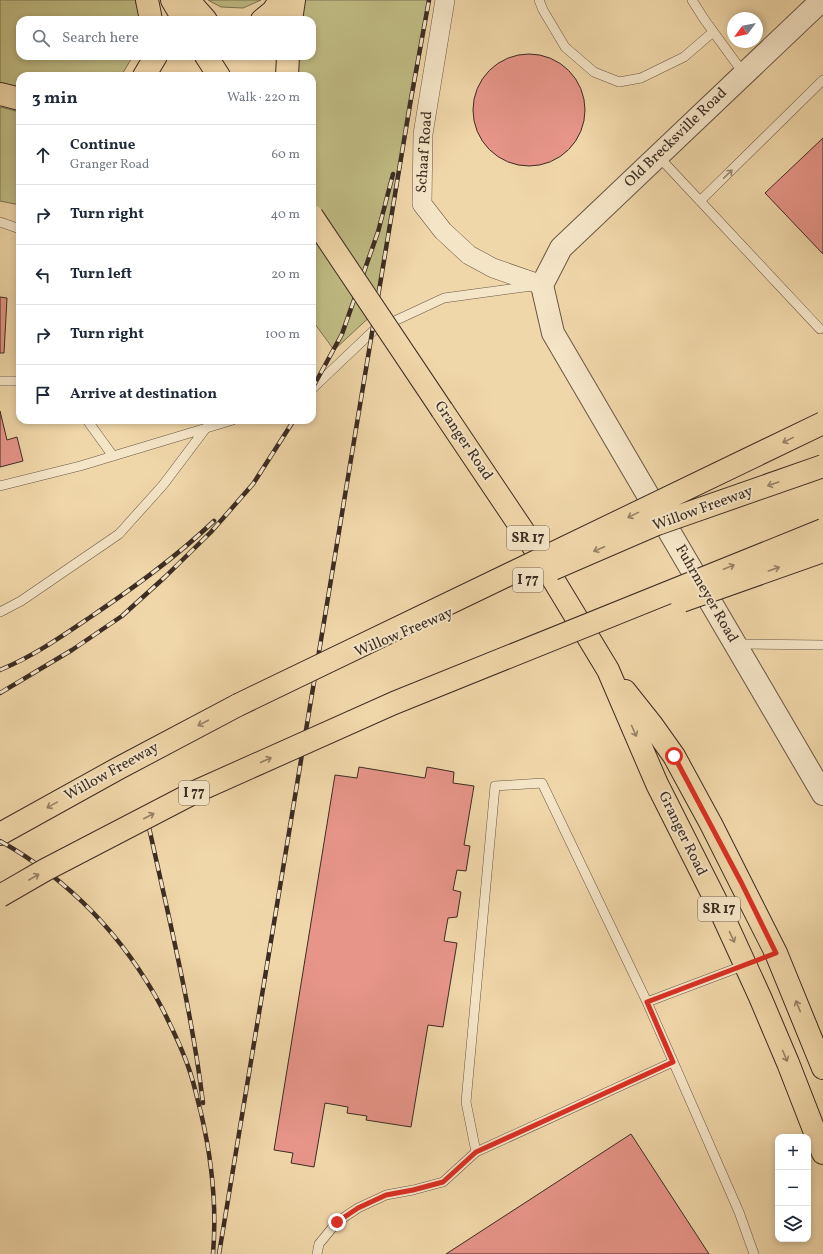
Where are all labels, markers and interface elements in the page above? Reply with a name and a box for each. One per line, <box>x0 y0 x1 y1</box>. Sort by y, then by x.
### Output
north arrow <box>727 12 763 48</box>
search box <box>16 16 316 60</box>
icon: search <box>30 27 52 49</box>
text: Search here <box>62 28 139 49</box>
street label: Old Brecksville Road <box>620 83 732 193</box>
text: 3 min <box>32 87 78 110</box>
text: Walk · 220 m <box>227 89 300 107</box>
street label: Schaaf Road <box>412 110 438 194</box>
text: Continue <box>70 135 135 156</box>
icon: ahead <box>32 144 54 166</box>
text: 60 m <box>272 146 300 164</box>
text: Granger Road <box>70 156 149 174</box>
one-way arrow <box>723 169 733 179</box>
icon: right <box>32 204 54 226</box>
text: Turn right <box>70 204 144 225</box>
text: 40 m <box>271 206 300 224</box>
icon: left <box>32 264 54 286</box>
text: Turn left <box>70 264 132 285</box>
text: 20 m <box>271 266 300 284</box>
icon: right <box>32 324 54 346</box>
text: Turn right <box>70 324 144 345</box>
text: 100 m <box>265 326 300 344</box>
icon: arrive <box>32 384 54 406</box>
text: Arrive at destination <box>70 384 217 405</box>
street label: Granger Road <box>429 397 497 485</box>
one-way arrow <box>782 437 794 444</box>
one-way arrow <box>767 480 779 488</box>
street label: Willow Freeway <box>650 481 756 537</box>
one-way arrow <box>627 512 639 519</box>
road number: SR 17 <box>507 526 549 550</box>
street label: Fuhrmeyer Road <box>669 541 743 647</box>
one-way arrow <box>593 546 605 553</box>
one-way arrow <box>722 563 734 571</box>
one-way arrow <box>768 564 780 572</box>
road number: I 77 <box>513 568 543 592</box>
street label: Willow Freeway <box>352 603 456 663</box>
one-way arrow <box>198 719 210 727</box>
one-way arrow <box>631 725 639 737</box>
street label: Willow Freeway <box>61 737 163 807</box>
route start <box>665 747 683 765</box>
one-way arrow <box>260 756 272 763</box>
road number: I 77 <box>179 781 209 805</box>
street label: Granger Road <box>652 788 712 880</box>
one-way arrow <box>47 801 59 809</box>
one-way arrow <box>143 812 155 820</box>
one-way arrow <box>28 872 40 880</box>
road number: SR 17 <box>698 897 740 921</box>
one-way arrow <box>729 931 736 943</box>
one-way arrow <box>793 1000 801 1012</box>
one-way arrow <box>782 1049 789 1061</box>
map controls <box>775 1134 811 1242</box>
button: + <box>775 1134 811 1170</box>
button: − <box>775 1170 811 1206</box>
button: layers <box>775 1206 811 1242</box>
route end <box>328 1213 346 1231</box>

